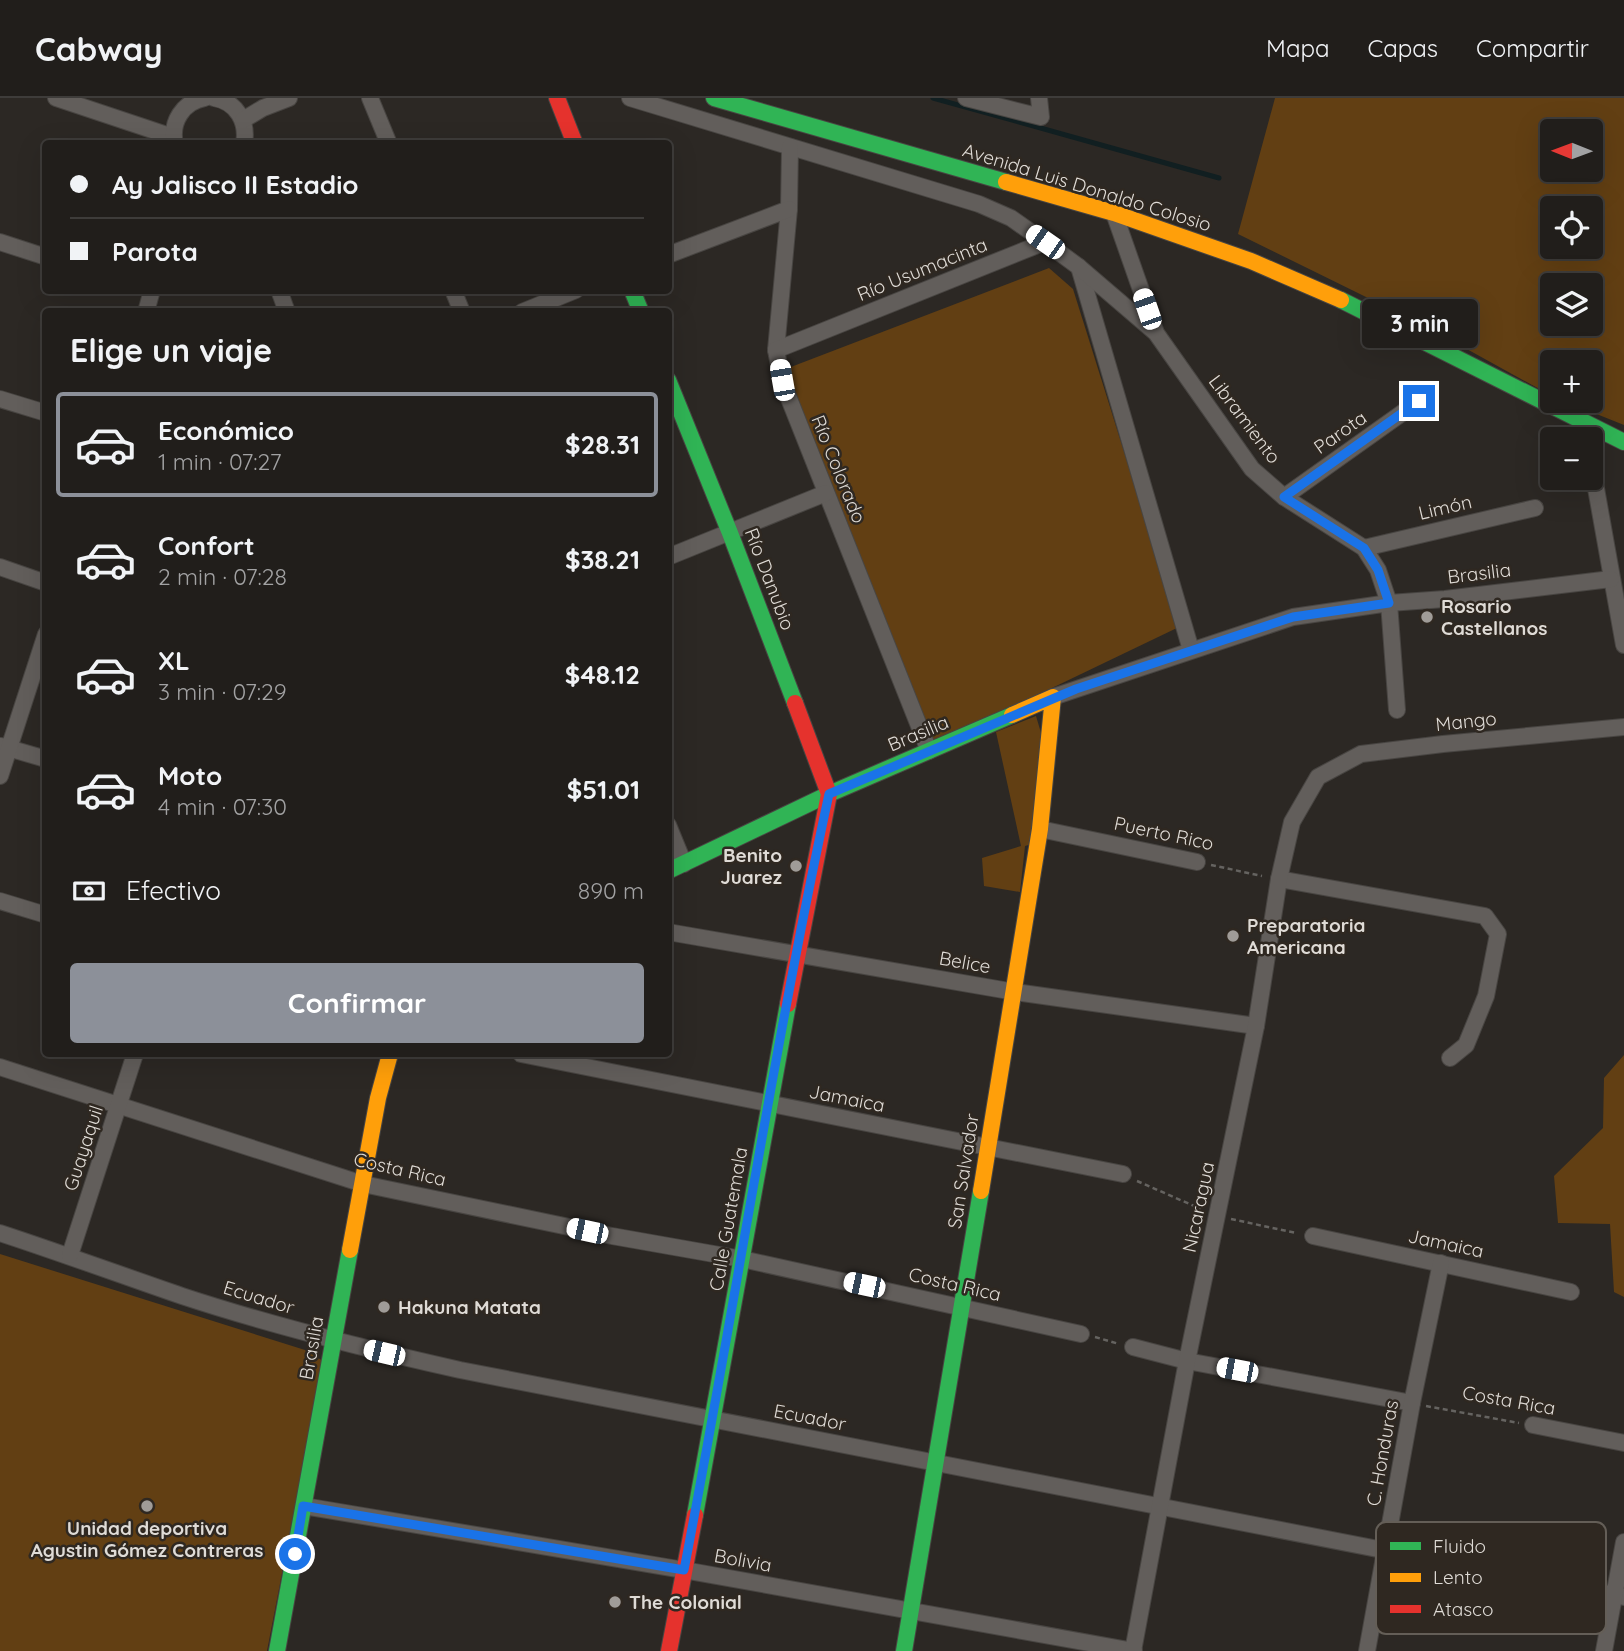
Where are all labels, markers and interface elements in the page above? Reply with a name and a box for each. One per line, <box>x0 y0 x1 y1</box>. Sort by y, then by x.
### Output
text: Cabway <box>35 28 163 69</box>
text: Mapa <box>1266 33 1330 63</box>
text: Capas <box>1368 33 1438 63</box>
text: Compartir <box>1476 33 1589 63</box>
north arrow <box>1540 119 1603 182</box>
map controls <box>1540 119 1603 490</box>
street label: Avenida Luis Donaldo Colosio <box>960 138 1214 236</box>
text: Ay Jalisco II Estadio <box>112 168 359 201</box>
button: locate <box>1540 196 1603 259</box>
car <box>1022 221 1069 263</box>
street label: Río Usumacinta <box>853 232 991 306</box>
text: Parota <box>112 235 198 268</box>
button: layers <box>1540 273 1603 336</box>
car <box>1131 286 1164 332</box>
callout: 3 min <box>1361 300 1477 348</box>
text: 3 min <box>1390 309 1450 338</box>
text: Elige un viaje <box>70 330 272 370</box>
button: + <box>1540 350 1603 413</box>
car <box>769 357 796 403</box>
street label: Libramiento <box>1204 370 1286 468</box>
route end <box>1403 385 1435 417</box>
street label: Parota <box>1309 405 1371 459</box>
street label: Río Colorado <box>806 411 872 527</box>
icon: car <box>74 413 137 476</box>
text: Económico <box>158 414 294 447</box>
button: − <box>1540 427 1603 490</box>
text: $28.31 <box>565 428 640 461</box>
text: 1 min · 07:27 <box>158 447 282 476</box>
street label: Limón <box>1416 489 1474 525</box>
street label: Río Danubio <box>740 525 800 633</box>
icon: car <box>74 528 137 591</box>
text: Confort <box>158 529 255 562</box>
text: $38.21 <box>565 543 640 576</box>
street label: Brasilia <box>1446 557 1512 589</box>
text: 2 min · 07:28 <box>158 562 287 591</box>
place label: Rosario Castellanos <box>1441 594 1547 640</box>
marker: Rosario Castellanos <box>1419 609 1435 625</box>
icon: car <box>74 643 137 706</box>
text: XL <box>158 644 190 677</box>
text: $48.12 <box>565 658 640 691</box>
text: 3 min · 07:29 <box>158 677 287 706</box>
street label: Mango <box>1434 706 1498 736</box>
street label: Brasilia <box>884 709 952 757</box>
icon: car <box>74 758 137 821</box>
text: Moto <box>158 759 222 792</box>
text: $51.01 <box>567 773 640 806</box>
text: 4 min · 07:30 <box>158 792 287 821</box>
street label: Puerto Rico <box>1112 811 1216 855</box>
place label: Benito Juarez <box>720 843 782 889</box>
marker: Benito Juarez <box>788 858 804 874</box>
icon: cash <box>70 872 108 910</box>
text: Efectivo <box>126 874 221 907</box>
text: 890 m <box>578 876 644 905</box>
place label: Preparatoria Americana <box>1247 913 1366 959</box>
marker: Preparatoria Americana <box>1225 928 1241 944</box>
street label: Belice <box>937 946 993 978</box>
button: Confirmar <box>70 963 644 1043</box>
street label: Jamaica <box>807 1079 887 1117</box>
street label: Guayaquil <box>58 1102 108 1194</box>
street label: San Salvador <box>942 1111 984 1230</box>
street label: Calle Guatemala <box>704 1145 752 1293</box>
street label: Costa Rica <box>351 1147 449 1191</box>
street label: Nicaragua <box>1177 1160 1219 1254</box>
car <box>565 1216 610 1246</box>
street label: Jamaica <box>1406 1223 1486 1263</box>
street label: Costa Rica <box>906 1262 1004 1306</box>
car <box>842 1270 887 1300</box>
street label: Ecuador <box>221 1275 298 1319</box>
place label: Hakuna Matata <box>398 1295 541 1319</box>
marker: Hakuna Matata <box>376 1299 392 1315</box>
street label: Brasilia <box>294 1314 328 1382</box>
car <box>362 1338 407 1368</box>
car <box>1215 1356 1260 1384</box>
street label: Costa Rica <box>1461 1380 1557 1420</box>
street label: Ecuador <box>772 1398 849 1436</box>
street label: C. Honduras <box>1361 1398 1403 1508</box>
marker: Unidad deportiva Agustin Gómez Contreras <box>139 1498 155 1514</box>
place label: Unidad deportiva Agustin Gómez Contreras <box>31 1516 263 1562</box>
legend <box>1376 1522 1606 1634</box>
text: Fluido <box>1433 1534 1486 1558</box>
route start <box>279 1538 311 1570</box>
street label: Bolivia <box>712 1543 774 1577</box>
text: Lento <box>1433 1565 1483 1589</box>
place label: The Colonial <box>629 1590 742 1614</box>
marker: The Colonial <box>607 1594 623 1610</box>
text: Atasco <box>1433 1597 1493 1621</box>

